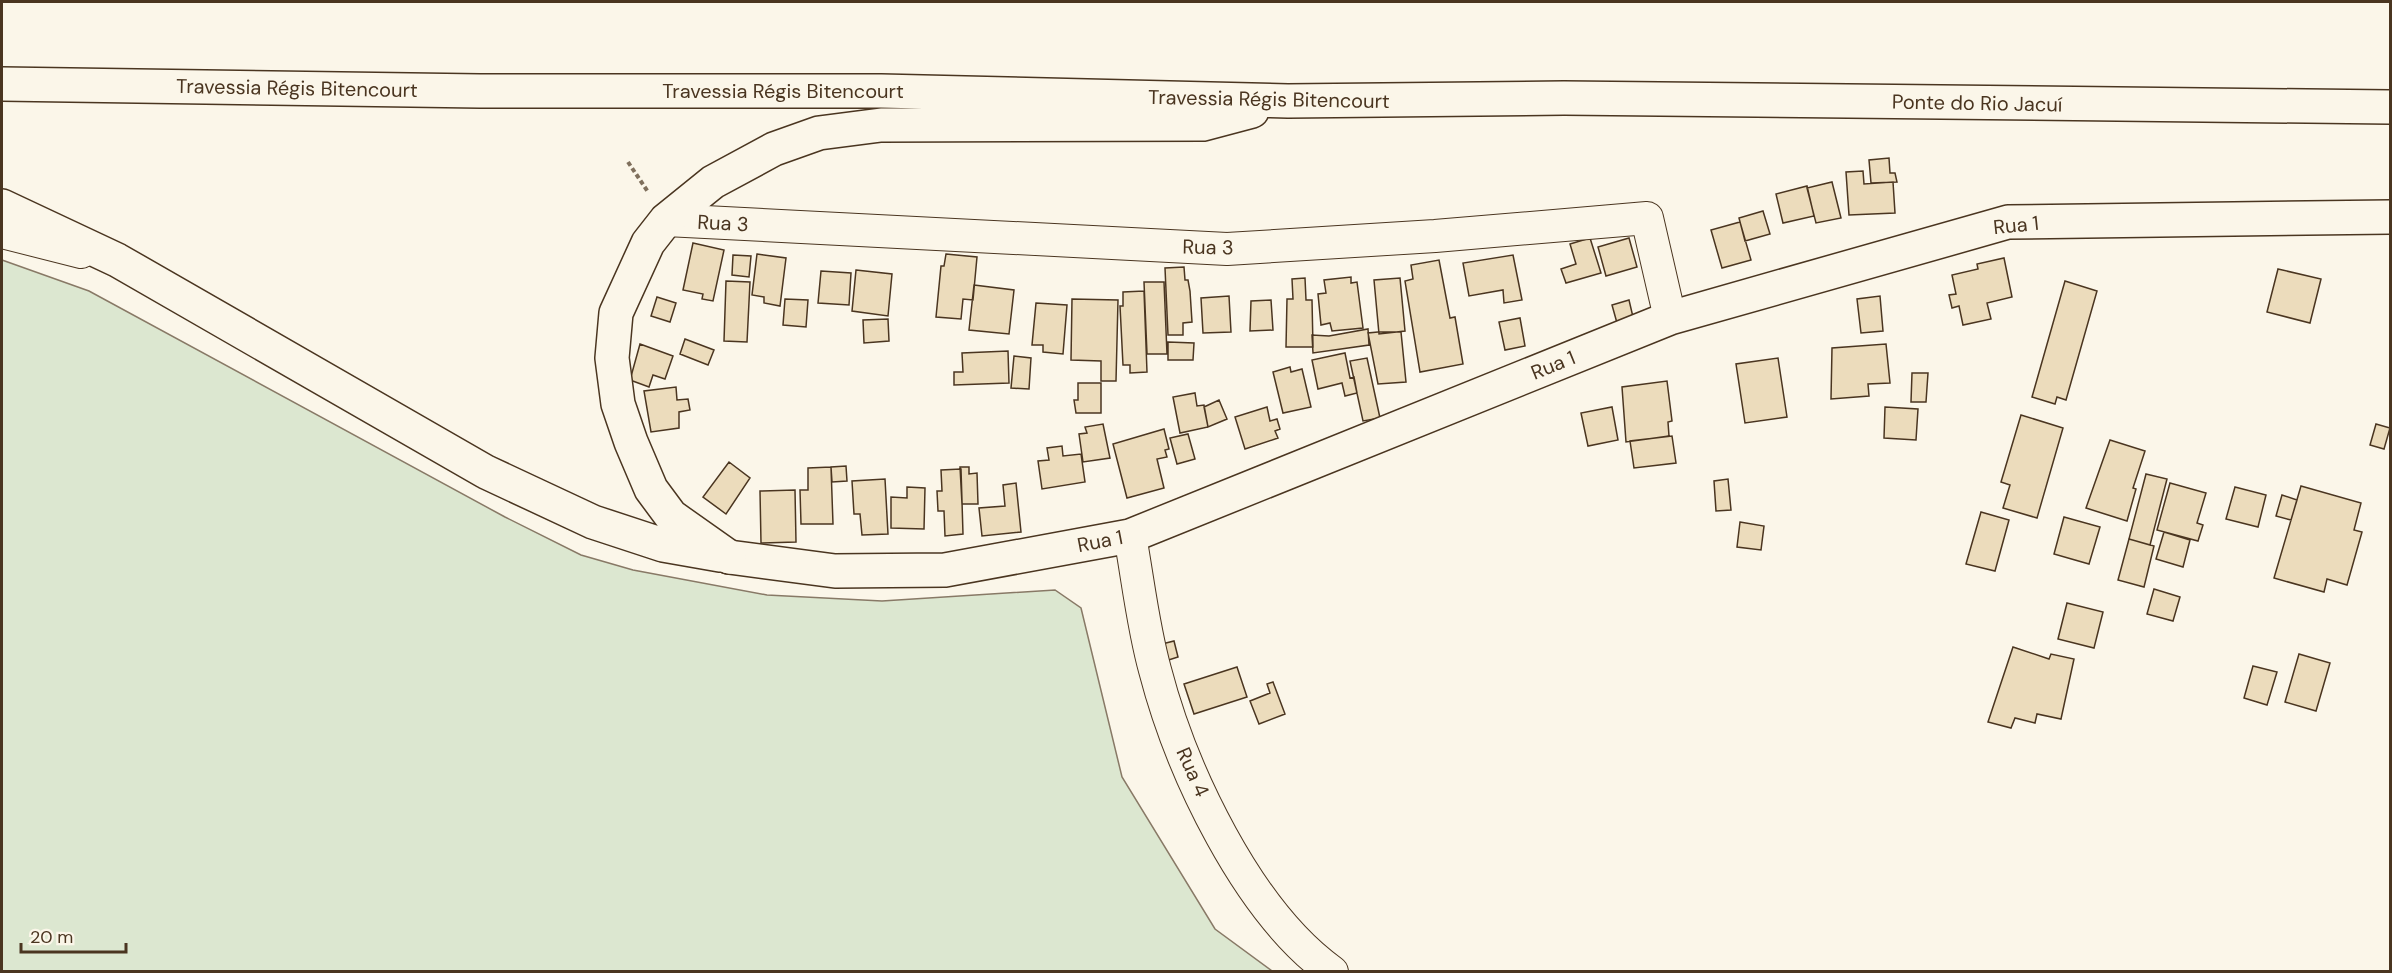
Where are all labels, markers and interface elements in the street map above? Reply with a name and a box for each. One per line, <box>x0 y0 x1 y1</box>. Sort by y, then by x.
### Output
street label: Travessia Régis Bitencourt <box>176 73 418 103</box>
street label: Travessia Régis Bitencourt <box>662 78 904 104</box>
street label: Travessia Régis Bitencourt <box>1148 84 1390 114</box>
street label: Ponte do Rio Jacuí <box>1892 89 2063 117</box>
street label: Rua 3 <box>697 209 749 237</box>
street label: Rua 1 <box>1992 210 2040 240</box>
street label: Rua 3 <box>1182 234 1234 260</box>
street label: Rua 1 <box>1527 344 1579 386</box>
street label: Rua 1 <box>1075 524 1125 558</box>
street label: Rua 4 <box>1171 743 1215 801</box>
scale bar <box>21 916 126 954</box>
text: 20 m <box>30 925 73 949</box>

